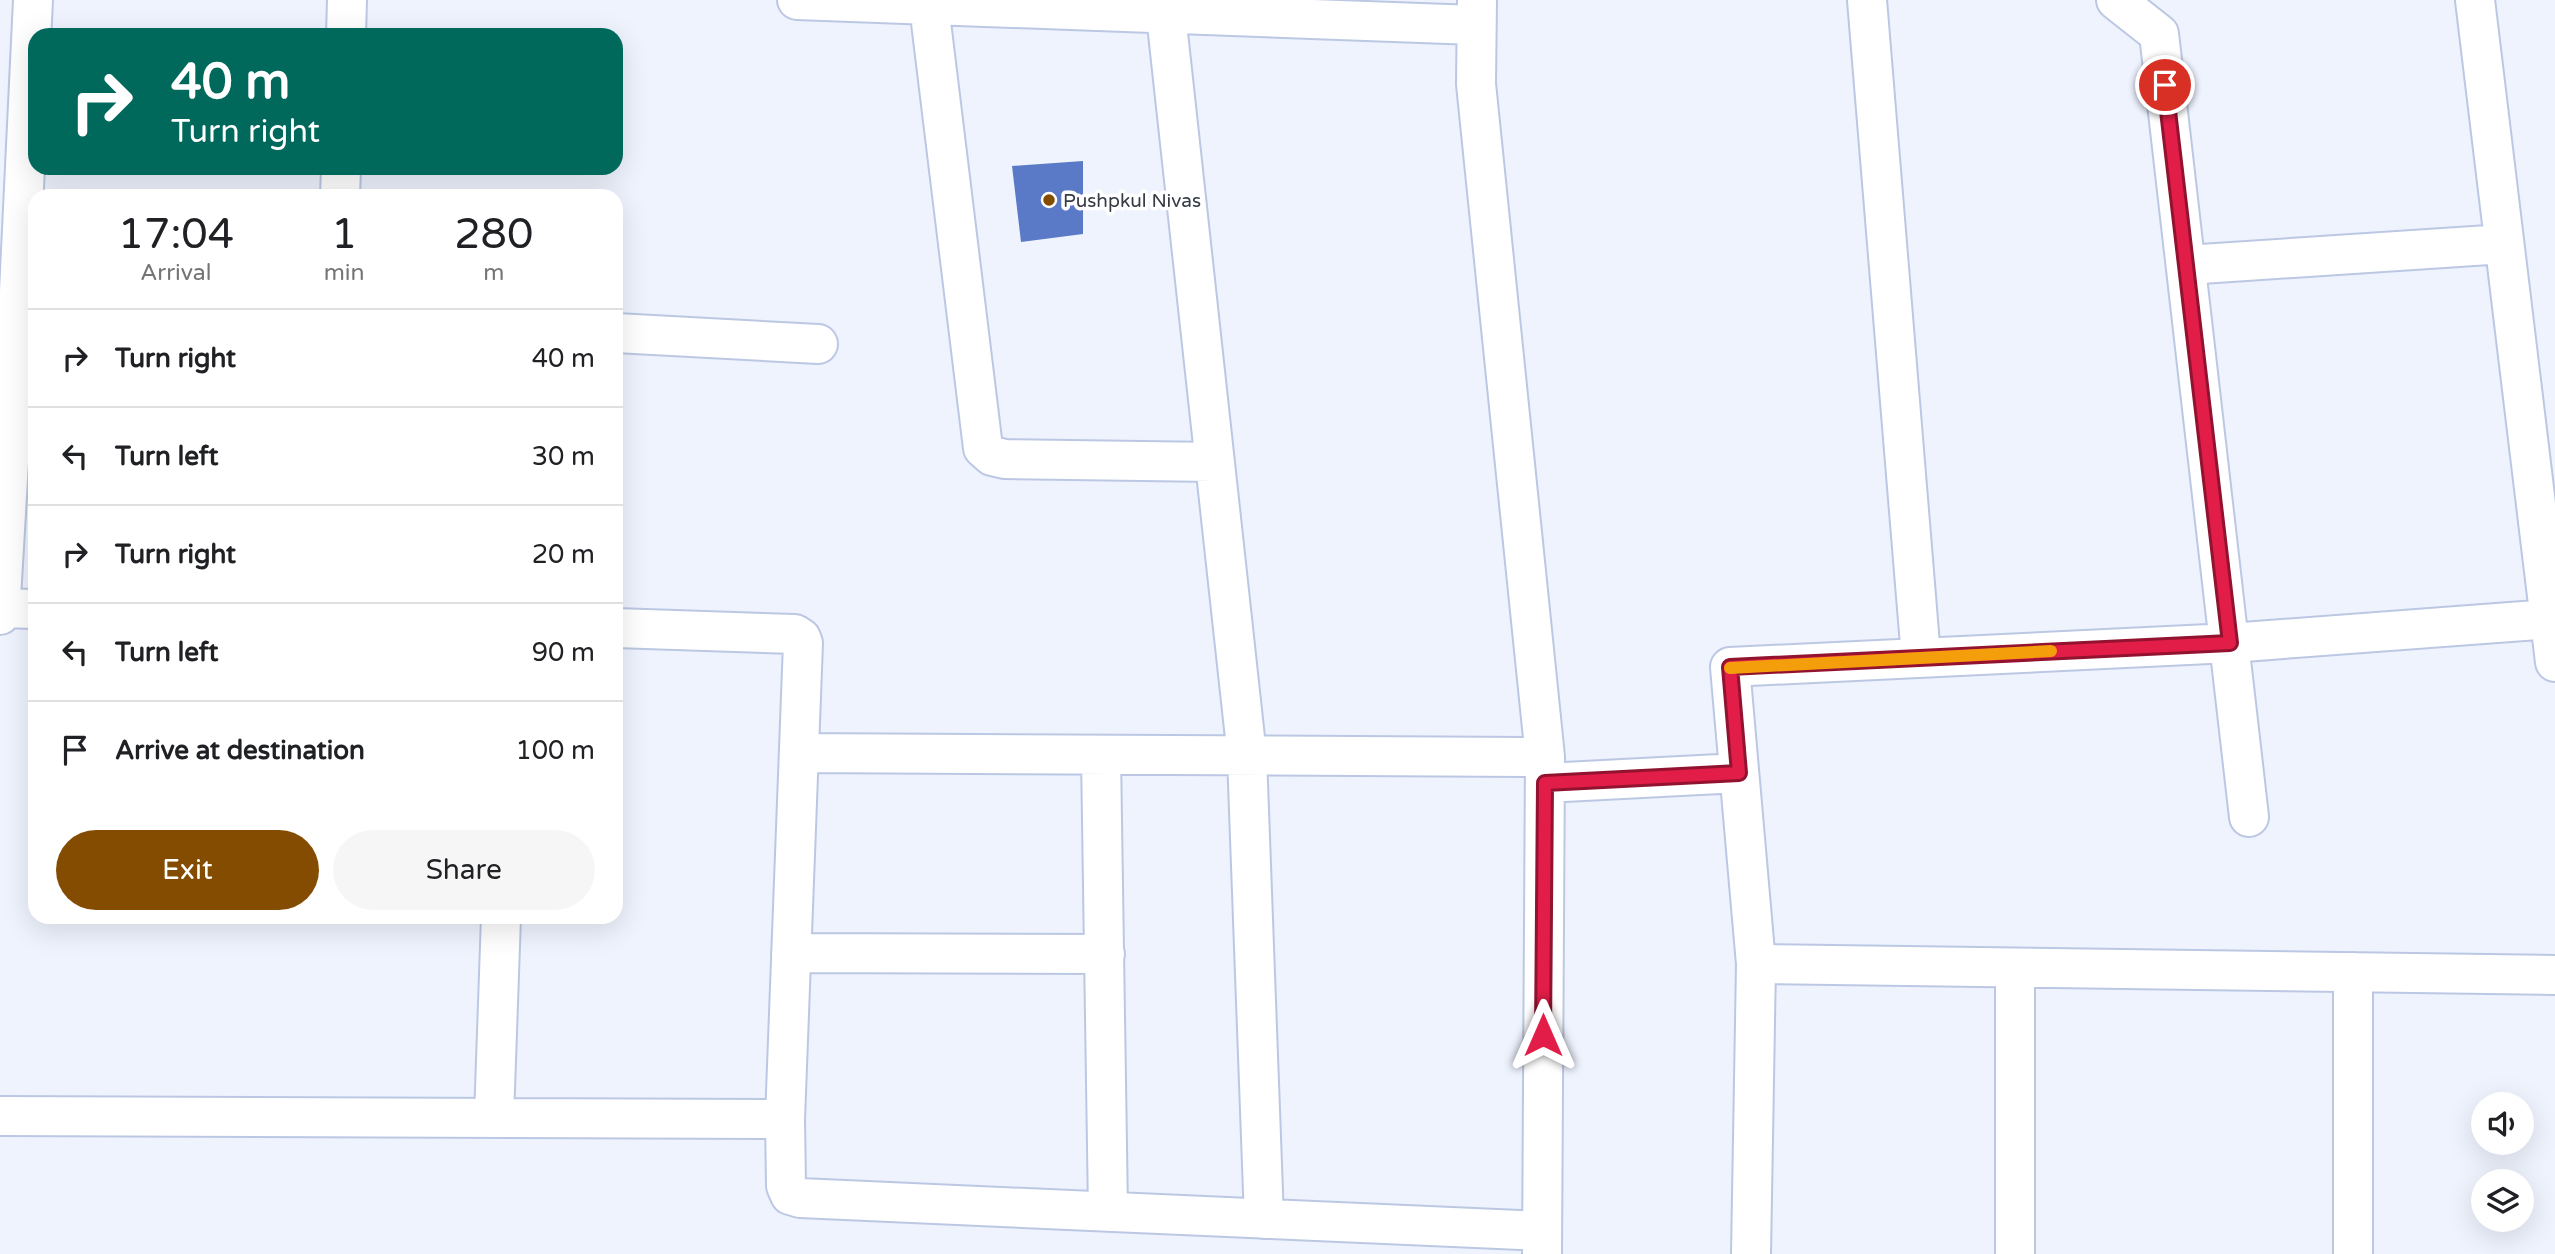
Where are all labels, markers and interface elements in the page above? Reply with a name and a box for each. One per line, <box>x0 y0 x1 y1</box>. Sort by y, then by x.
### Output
text: 40 m <box>171 53 290 112</box>
pin <box>2135 55 2195 115</box>
icon: right <box>56 56 147 147</box>
icon: arrive <box>2146 66 2184 104</box>
text: Turn right <box>171 113 320 151</box>
place label: Pushpkul Nivas <box>1063 190 1201 212</box>
marker: Pushpkul Nivas <box>1041 192 1057 208</box>
text: 17:04 <box>118 209 234 260</box>
text: 1 <box>331 209 357 260</box>
text: 280 <box>454 209 533 260</box>
text: Arrival <box>140 259 211 287</box>
text: min <box>324 259 365 287</box>
text: m <box>483 259 504 287</box>
icon: right <box>56 339 94 377</box>
text: Turn right <box>115 343 236 374</box>
text: 40 m <box>532 343 595 374</box>
icon: left <box>56 437 94 475</box>
text: Turn left <box>115 441 218 472</box>
text: 30 m <box>532 441 595 472</box>
icon: right <box>56 535 94 573</box>
text: Turn right <box>115 539 236 570</box>
text: 20 m <box>532 539 595 570</box>
icon: left <box>56 633 94 671</box>
text: Turn left <box>115 637 218 668</box>
text: 90 m <box>532 637 595 668</box>
icon: arrive <box>56 731 94 769</box>
text: Arrive at destination <box>115 735 365 766</box>
text: 100 m <box>515 735 595 766</box>
button: Exit <box>56 830 319 910</box>
button: Share <box>333 830 595 910</box>
position arrow <box>1506 998 1580 1072</box>
map controls <box>2471 1092 2534 1232</box>
button: sound <box>2471 1092 2534 1155</box>
button: layers <box>2471 1169 2534 1232</box>

